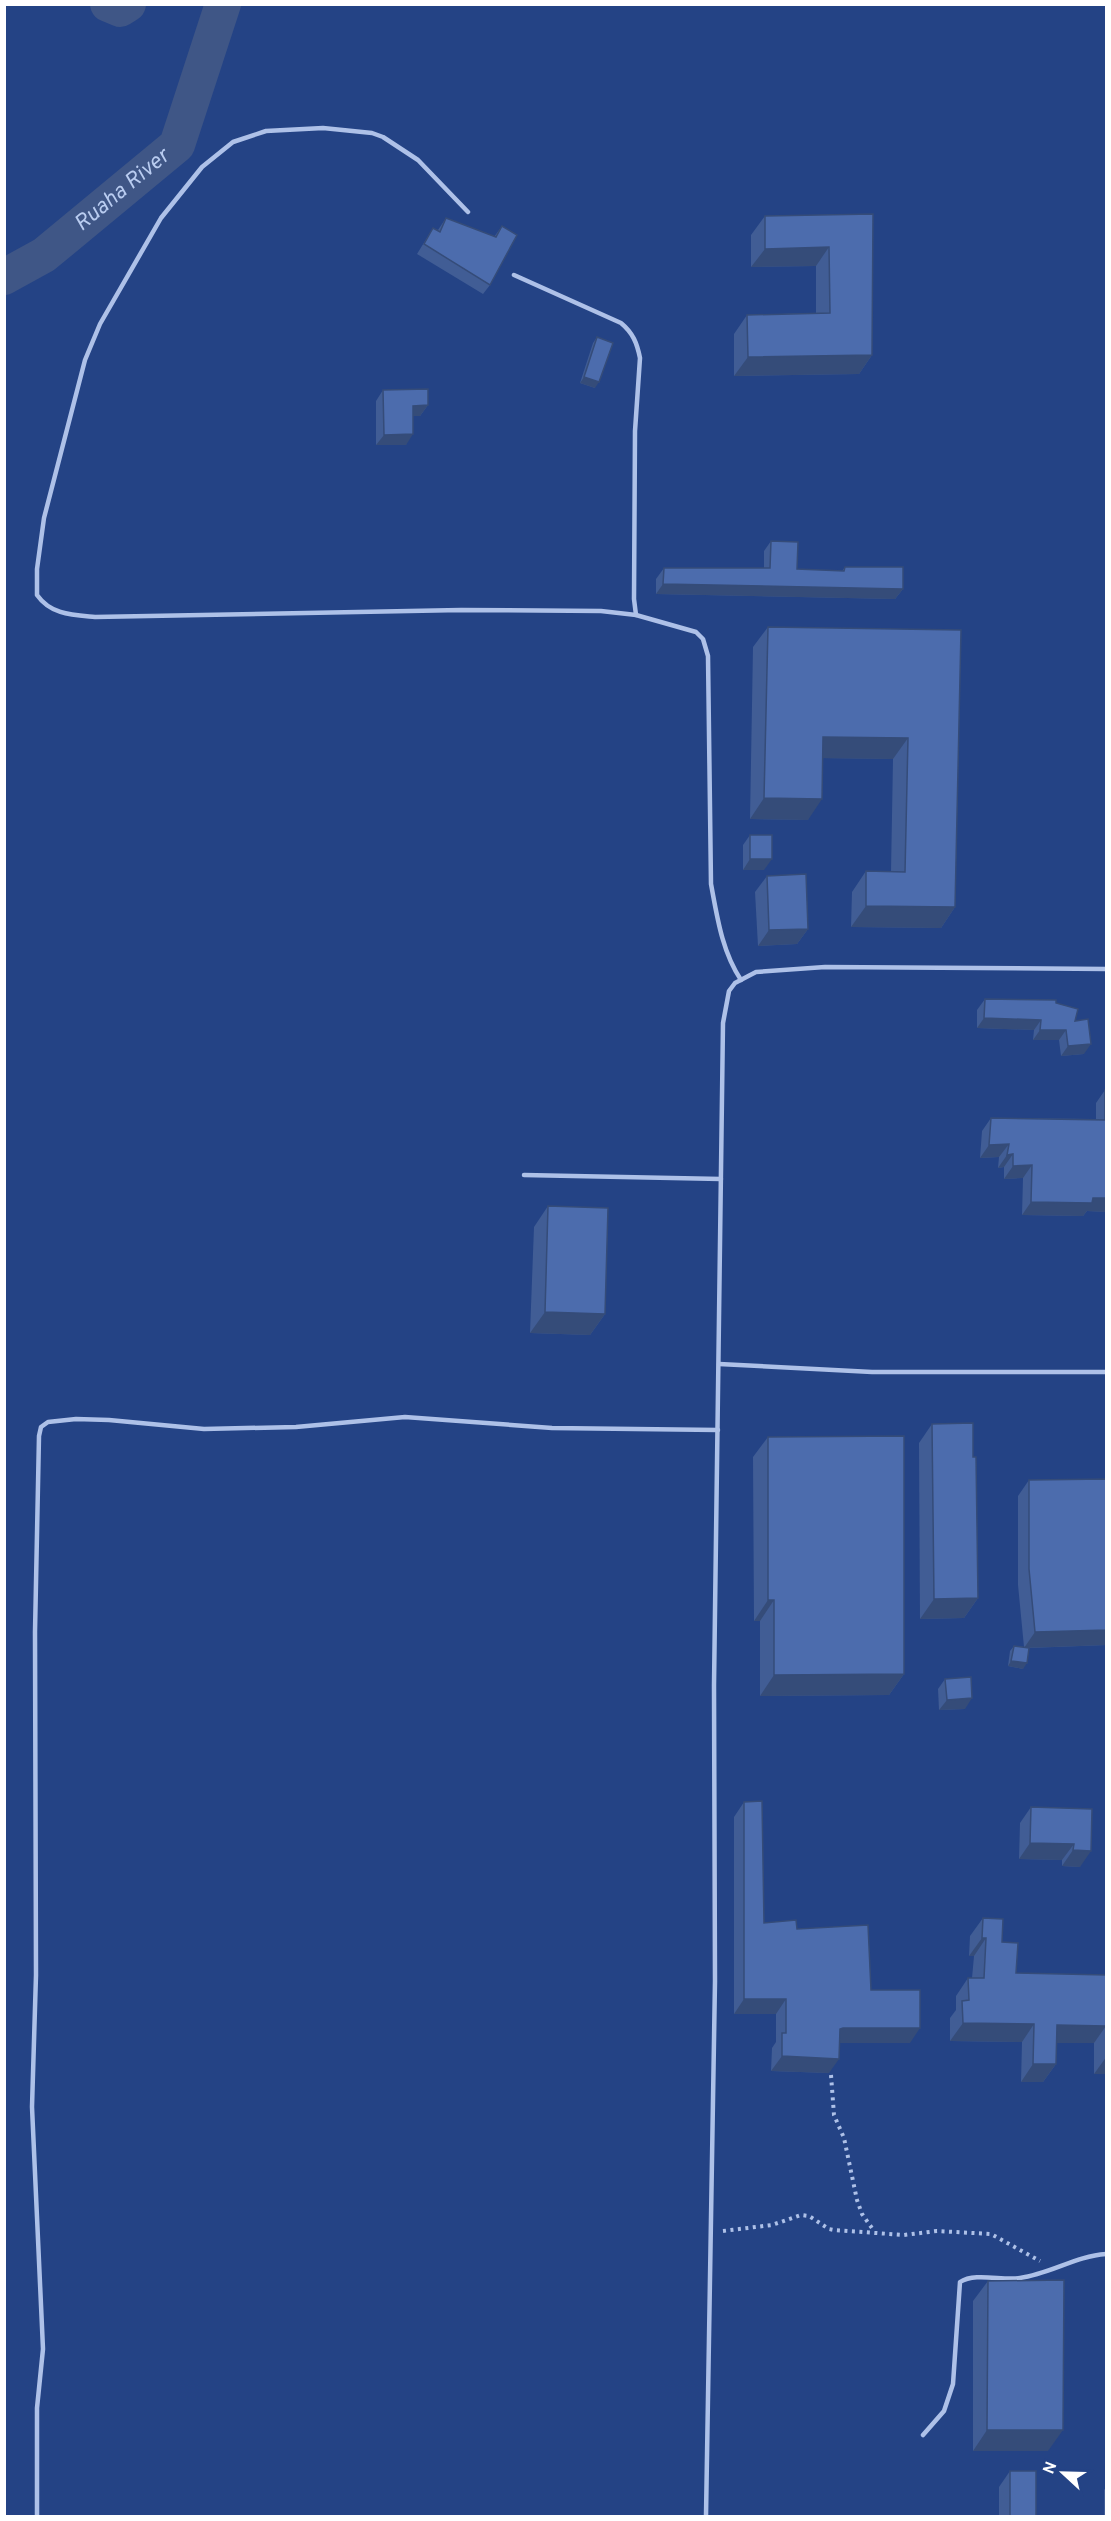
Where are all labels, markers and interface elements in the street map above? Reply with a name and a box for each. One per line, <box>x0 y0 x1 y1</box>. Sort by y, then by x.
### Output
water label: Ruaha River <box>69 142 176 238</box>
north arrow <box>1033 2443 1093 2503</box>
text: N <box>1040 2459 1062 2477</box>

